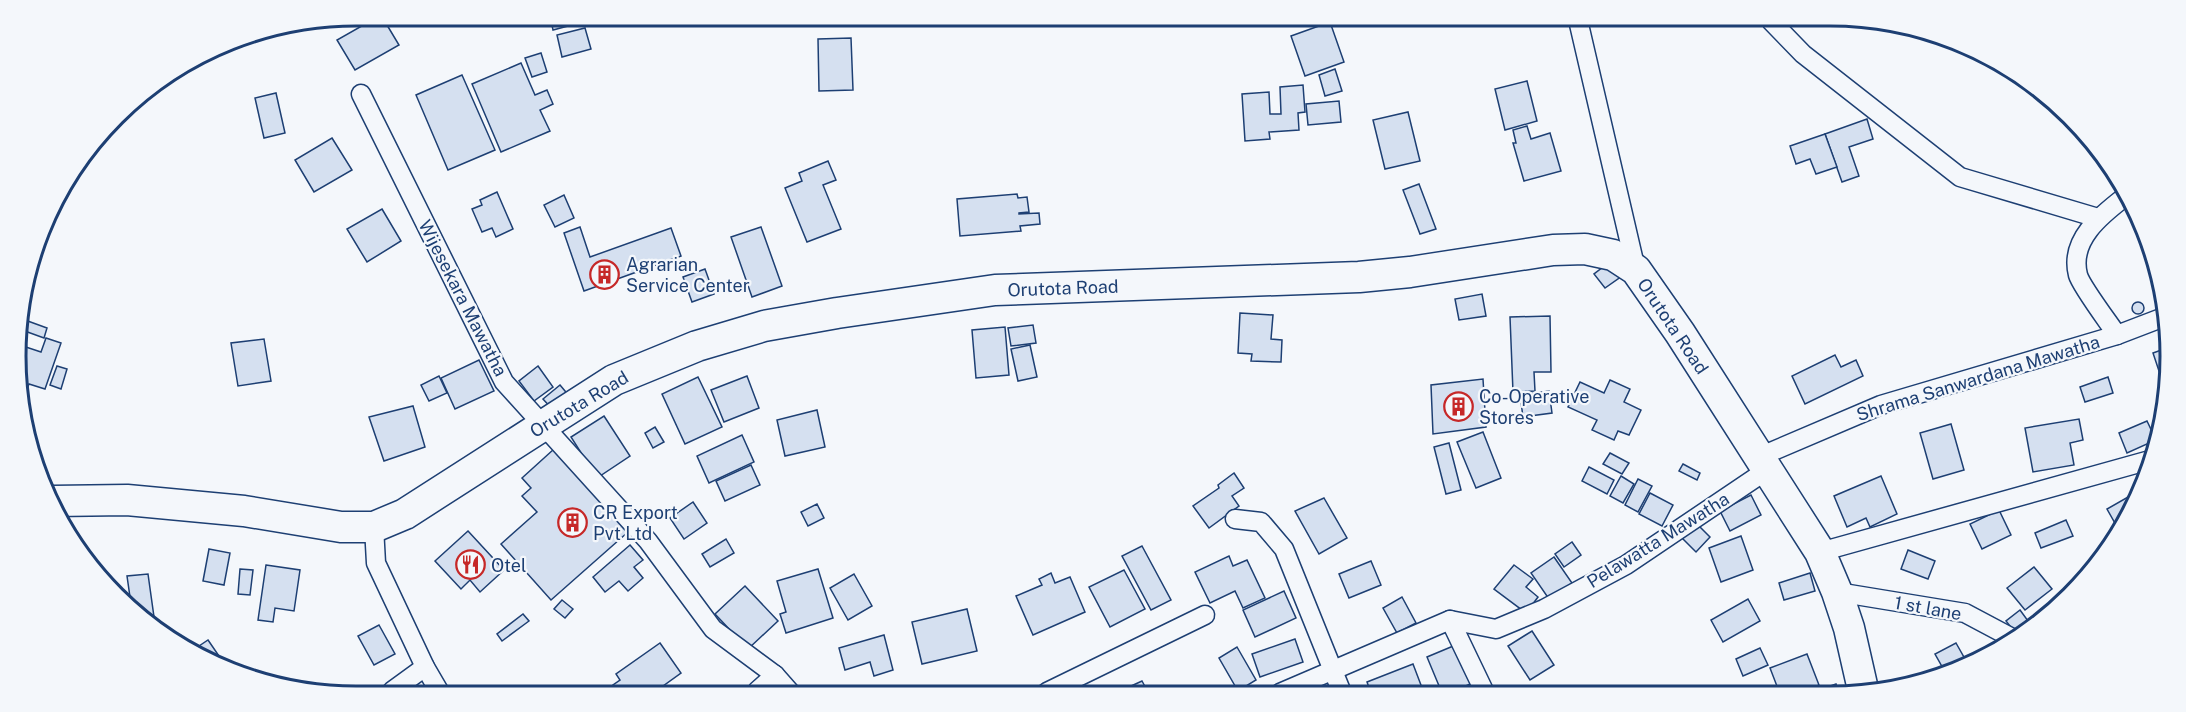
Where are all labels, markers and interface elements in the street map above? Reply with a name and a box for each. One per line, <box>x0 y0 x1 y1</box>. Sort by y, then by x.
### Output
street label: Wijesekara Mawatha <box>414 216 512 380</box>
place label: Agrarian Service Center <box>626 254 750 296</box>
building icon: Agrarian Service Center <box>589 258 621 290</box>
street label: Orutota Road <box>1633 274 1713 378</box>
street label: Orutota Road <box>1007 276 1119 300</box>
street label: Shrama Sanwardana Mawatha <box>1854 331 2102 425</box>
street label: Orutota Road <box>526 366 632 442</box>
place label: Co-Operative Stores <box>1479 386 1589 428</box>
building icon: Co-Operative Stores <box>1442 390 1474 422</box>
street label: Pelawatta Mawatha <box>1583 488 1733 592</box>
place label: CR Export Pvt Ltd <box>593 502 678 544</box>
building icon: CR Export Pvt Ltd <box>556 506 588 538</box>
restaurant icon: Otel <box>454 549 486 581</box>
place label: Otel <box>491 555 527 576</box>
street label: 1 st lane <box>1893 592 1963 624</box>

